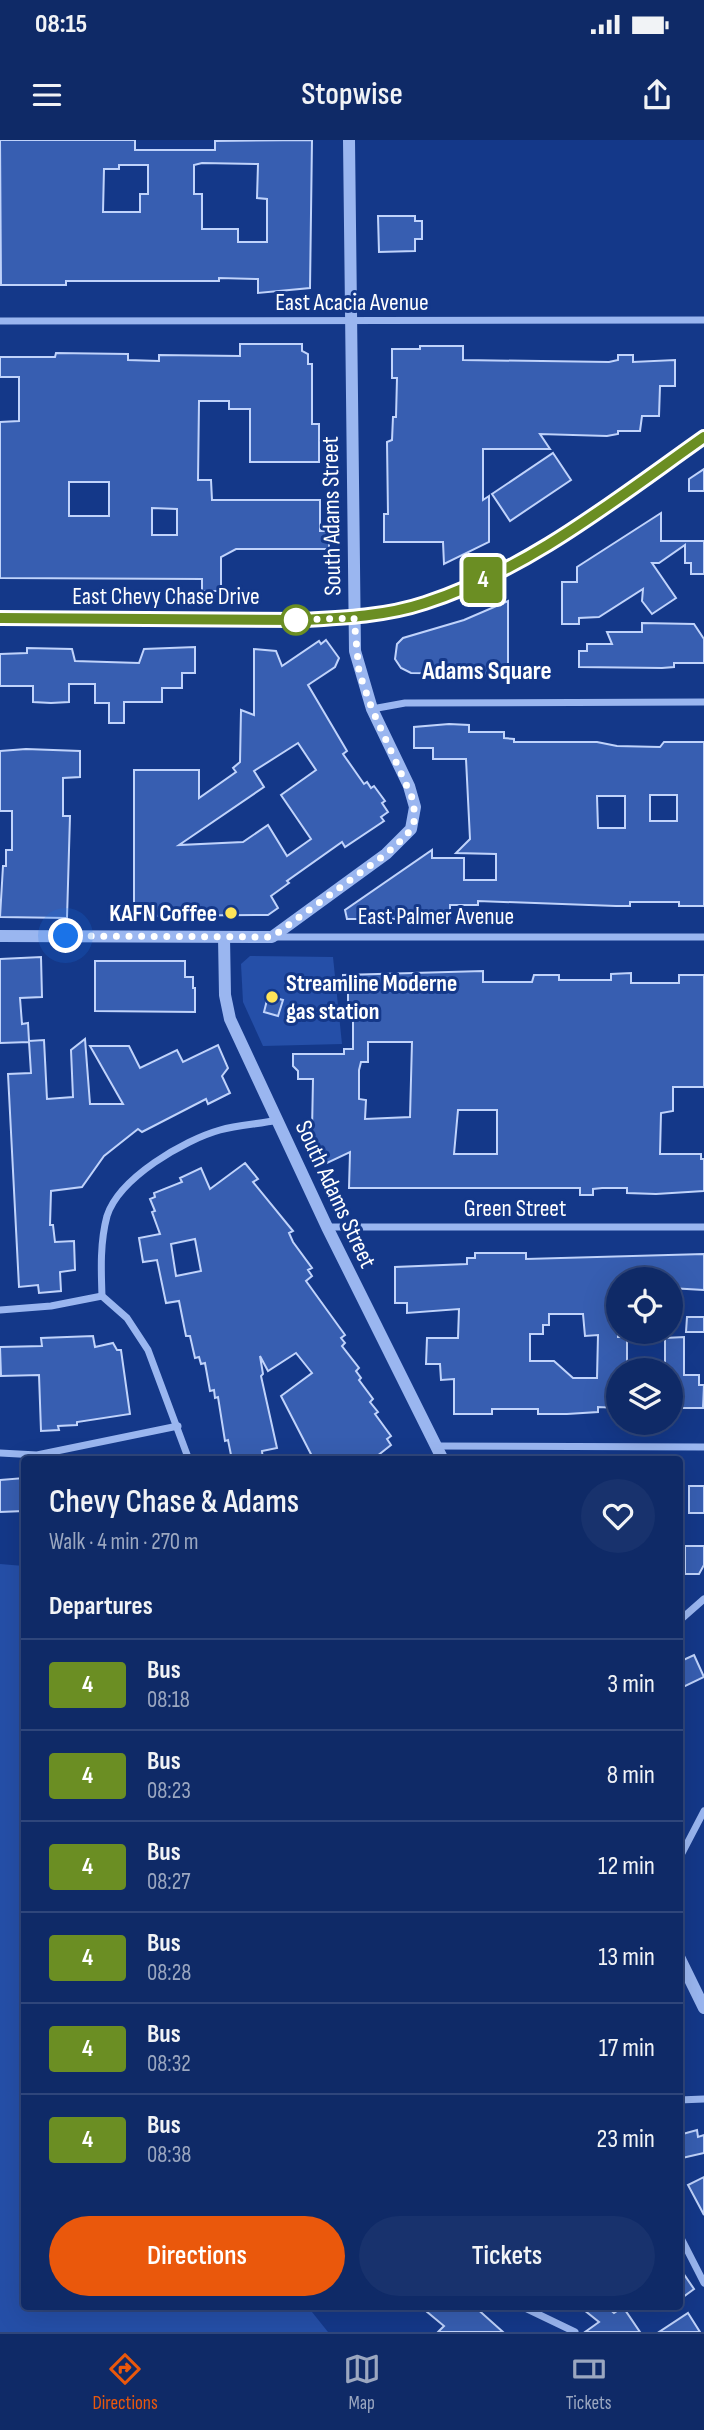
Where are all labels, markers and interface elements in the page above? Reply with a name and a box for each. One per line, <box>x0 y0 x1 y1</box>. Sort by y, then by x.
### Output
text: 08:15 <box>35 9 87 40</box>
text: Stopwise <box>301 75 403 114</box>
icon: menu <box>28 76 66 114</box>
icon: share <box>638 76 676 114</box>
street label: East Acacia Avenue <box>275 288 429 317</box>
street label: South Adams Street <box>316 436 347 596</box>
line badge: 4 <box>460 557 506 603</box>
text: 4 <box>477 565 489 594</box>
street label: East Chevy Chase Drive <box>72 582 260 611</box>
unlabelled marker <box>281 605 311 635</box>
district label: Adams Square <box>421 656 552 687</box>
place label: KAFN Coffee <box>109 899 217 928</box>
street label: East Palmer Avenue <box>358 902 514 931</box>
marker: KAFN Coffee <box>223 905 239 921</box>
your location <box>48 918 83 953</box>
place label: Streamline Moderne gas station <box>286 969 457 1026</box>
marker: Streamline Moderne gas station <box>264 989 280 1005</box>
street label: South Adams Street <box>289 1116 382 1273</box>
street label: Green Street <box>464 1194 566 1223</box>
map controls <box>606 1267 683 1435</box>
button: locate <box>606 1267 683 1344</box>
button: layers <box>606 1358 683 1435</box>
button: heart <box>581 1479 655 1553</box>
text: Chevy Chase & Adams <box>49 1482 299 1522</box>
text: Walk · 4 min · 270 m <box>49 1528 199 1556</box>
text: Departures <box>49 1591 153 1622</box>
text: Bus <box>147 1655 181 1686</box>
text: 3 min <box>607 1669 655 1700</box>
text: 4 <box>82 1670 93 1699</box>
text: 08:18 <box>147 1686 190 1714</box>
text: Bus <box>147 1746 181 1777</box>
text: 8 min <box>607 1760 655 1791</box>
text: 4 <box>82 1761 93 1790</box>
text: 08:23 <box>147 1777 191 1805</box>
text: Bus <box>147 1837 181 1868</box>
text: 12 min <box>598 1851 655 1882</box>
text: 4 <box>82 1852 93 1881</box>
text: 08:27 <box>147 1868 190 1896</box>
text: Bus <box>147 1928 181 1959</box>
text: 13 min <box>598 1942 655 1973</box>
text: 4 <box>82 1943 93 1972</box>
text: 08:28 <box>147 1959 191 1987</box>
text: Bus <box>147 2019 181 2050</box>
text: 17 min <box>599 2033 655 2064</box>
text: 4 <box>82 2034 93 2063</box>
text: 08:32 <box>147 2050 191 2078</box>
text: Bus <box>147 2110 181 2141</box>
text: 23 min <box>597 2124 655 2155</box>
text: 4 <box>82 2125 93 2154</box>
text: 08:38 <box>147 2141 191 2169</box>
button: Directions <box>49 2216 345 2296</box>
button: Tickets <box>359 2216 655 2296</box>
tab: Directions <box>92 2350 158 2415</box>
tab: Map <box>343 2350 381 2415</box>
tab: Tickets <box>566 2350 612 2415</box>

